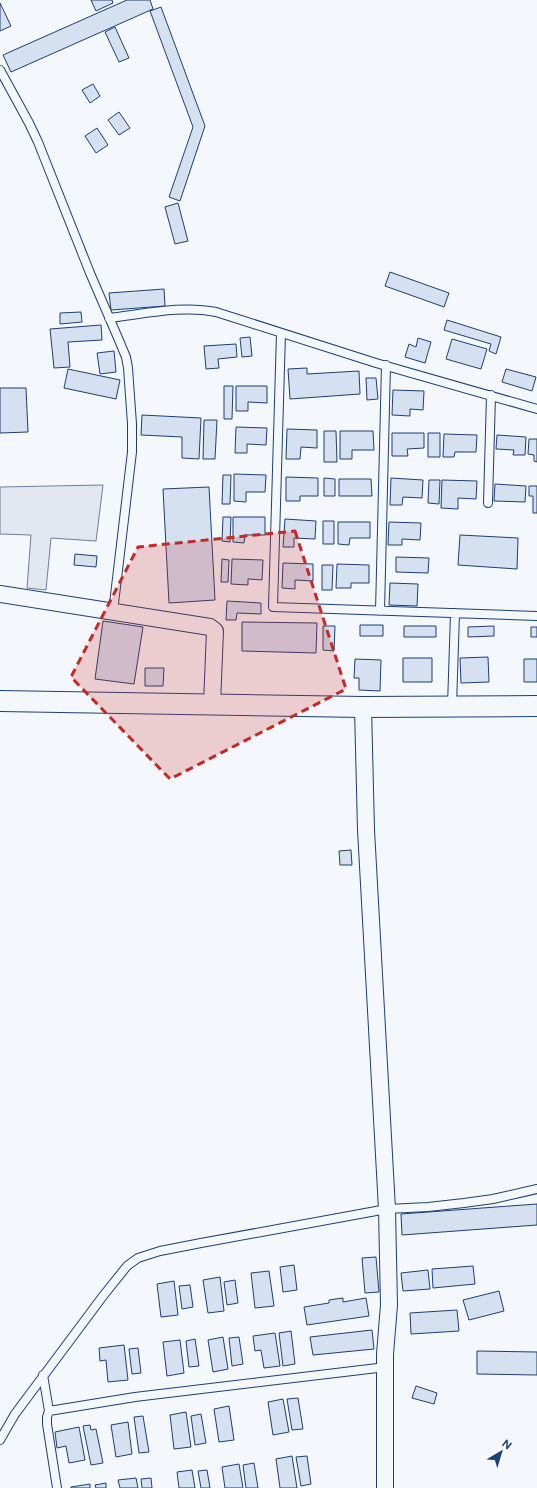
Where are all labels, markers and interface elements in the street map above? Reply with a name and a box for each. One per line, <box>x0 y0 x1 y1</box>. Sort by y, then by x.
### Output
north arrow <box>481 1432 521 1472</box>
text: N <box>499 1437 514 1452</box>

